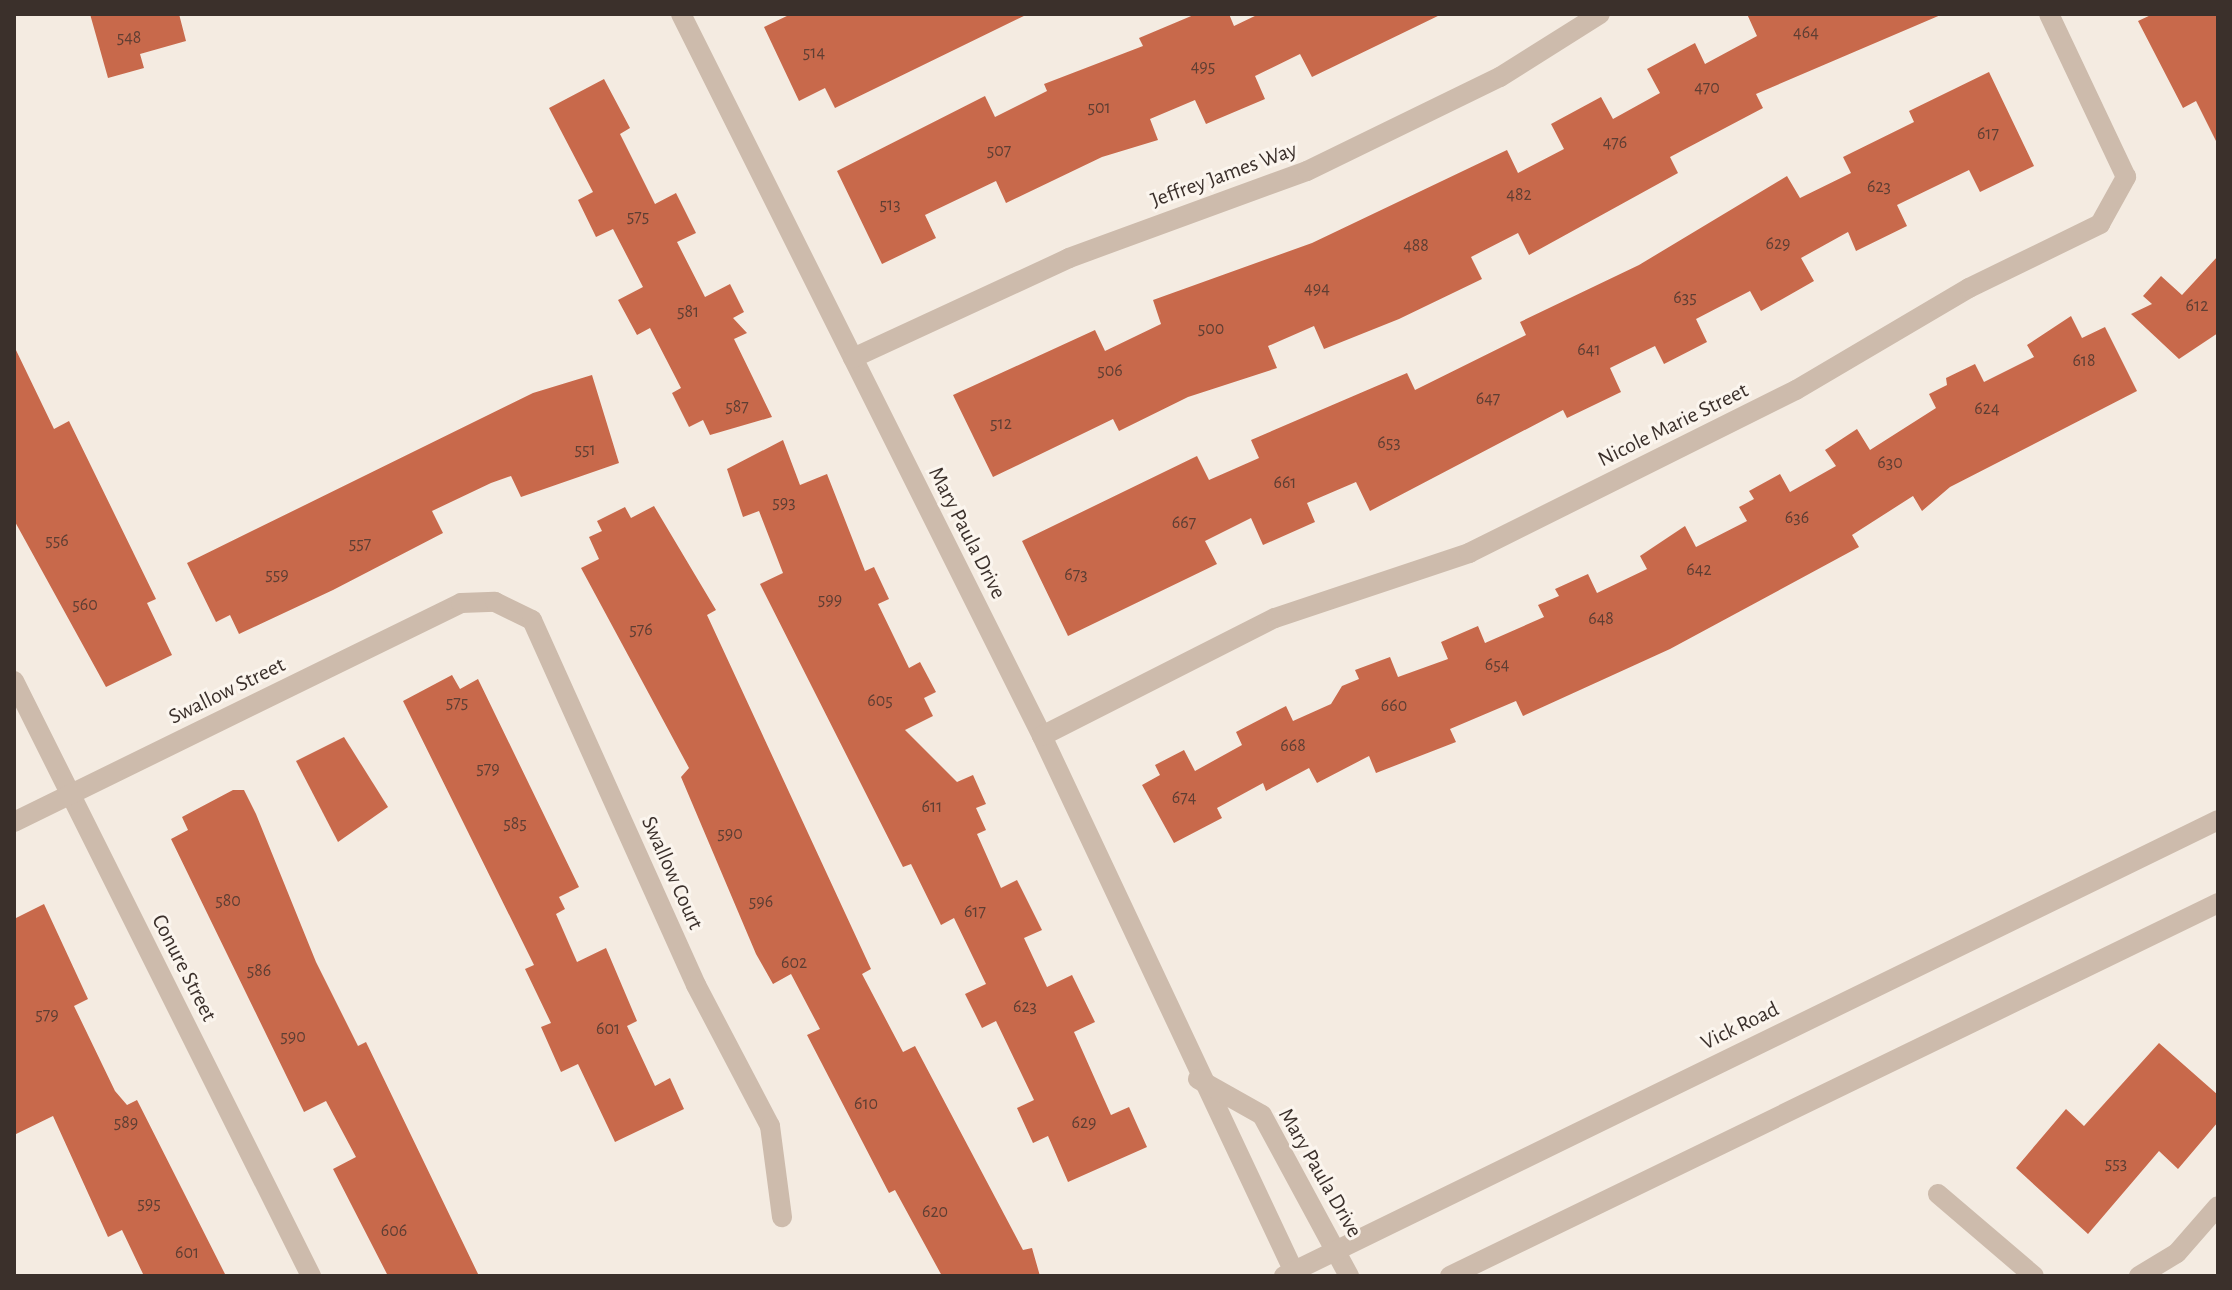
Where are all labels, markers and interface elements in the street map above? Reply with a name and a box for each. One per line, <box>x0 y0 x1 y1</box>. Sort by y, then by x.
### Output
house number: 464 <box>1793 22 1819 44</box>
house number: 548 <box>117 27 141 49</box>
house number: 514 <box>803 42 825 64</box>
house number: 495 <box>1191 56 1215 78</box>
house number: 470 <box>1694 77 1720 99</box>
house number: 501 <box>1087 97 1111 119</box>
house number: 617 <box>1977 123 1999 145</box>
house number: 476 <box>1603 132 1627 154</box>
street label: Jeffrey James Way <box>1147 136 1301 214</box>
house number: 507 <box>987 140 1011 162</box>
house number: 623 <box>1867 176 1891 198</box>
house number: 482 <box>1506 184 1532 206</box>
house number: 513 <box>879 194 901 216</box>
house number: 575 <box>627 206 649 228</box>
house number: 629 <box>1765 233 1791 255</box>
house number: 488 <box>1403 235 1429 257</box>
house number: 494 <box>1304 278 1330 300</box>
house number: 635 <box>1673 287 1697 309</box>
house number: 612 <box>2186 295 2208 317</box>
house number: 581 <box>677 301 699 323</box>
house number: 500 <box>1198 318 1224 340</box>
house number: 641 <box>1577 339 1601 361</box>
house number: 618 <box>2072 350 2096 372</box>
house number: 506 <box>1097 360 1123 382</box>
street label: Nicole Marie Street <box>1594 377 1752 473</box>
house number: 647 <box>1476 388 1500 410</box>
house number: 587 <box>725 396 749 418</box>
house number: 624 <box>1974 398 2000 420</box>
house number: 512 <box>990 413 1012 435</box>
house number: 653 <box>1377 432 1401 454</box>
house number: 551 <box>574 439 596 461</box>
house number: 630 <box>1877 452 1903 474</box>
street label: Mary Paula Drive <box>922 463 1012 603</box>
house number: 661 <box>1273 472 1297 494</box>
house number: 593 <box>772 492 796 514</box>
house number: 636 <box>1785 507 1809 529</box>
house number: 667 <box>1172 512 1196 534</box>
house number: 556 <box>45 530 69 552</box>
house number: 557 <box>349 533 371 555</box>
house number: 642 <box>1686 559 1712 581</box>
house number: 559 <box>265 564 289 586</box>
house number: 673 <box>1064 564 1088 586</box>
house number: 599 <box>818 589 842 611</box>
house number: 560 <box>72 594 98 616</box>
house number: 648 <box>1588 608 1614 630</box>
house number: 576 <box>629 619 653 641</box>
street label: Swallow Street <box>165 651 289 731</box>
house number: 654 <box>1485 654 1509 676</box>
house number: 605 <box>867 690 893 712</box>
house number: 575 <box>446 692 468 714</box>
house number: 660 <box>1381 695 1407 717</box>
house number: 668 <box>1280 735 1306 757</box>
house number: 579 <box>476 758 500 780</box>
house number: 674 <box>1172 787 1196 809</box>
house number: 611 <box>922 796 942 818</box>
street label: Swallow Court <box>635 812 709 934</box>
house number: 585 <box>503 813 527 835</box>
house number: 590 <box>717 823 743 845</box>
house number: 580 <box>215 890 241 912</box>
house number: 596 <box>749 891 773 913</box>
house number: 617 <box>964 901 986 923</box>
street label: Conure Street <box>146 910 222 1026</box>
house number: 602 <box>781 952 807 974</box>
house number: 586 <box>247 960 271 982</box>
house number: 623 <box>1013 996 1037 1018</box>
street label: Vick Road <box>1697 996 1783 1056</box>
house number: 579 <box>35 1004 59 1026</box>
house number: 601 <box>596 1018 620 1040</box>
house number: 590 <box>280 1026 306 1048</box>
house number: 610 <box>854 1093 878 1115</box>
street label: Mary Paula Drive <box>1272 1104 1368 1242</box>
house number: 589 <box>114 1112 138 1134</box>
house number: 629 <box>1071 1112 1097 1134</box>
house number: 553 <box>2105 1153 2127 1175</box>
house number: 595 <box>137 1193 161 1215</box>
house number: 620 <box>922 1201 948 1223</box>
house number: 606 <box>381 1220 407 1242</box>
house number: 601 <box>175 1242 199 1264</box>

